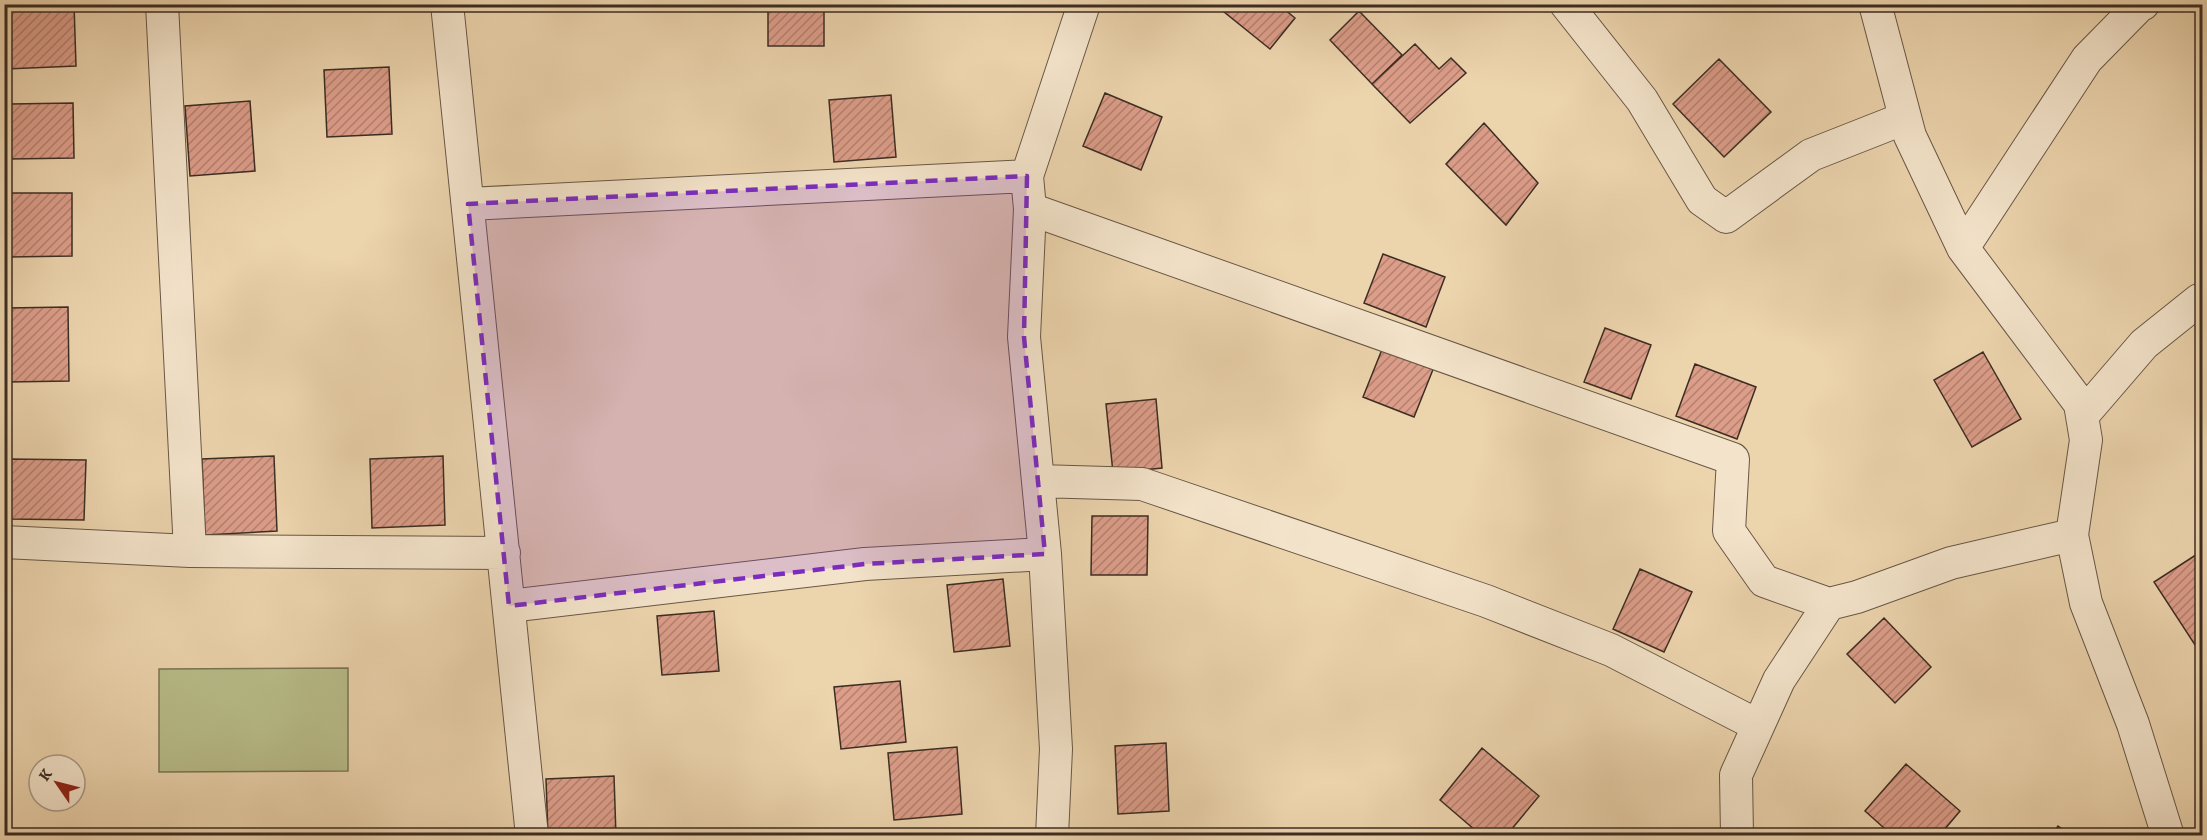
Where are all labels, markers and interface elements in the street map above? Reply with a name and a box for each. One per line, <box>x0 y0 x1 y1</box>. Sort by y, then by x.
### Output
north arrow <box>27 753 87 813</box>
text: K <box>34 764 58 786</box>

